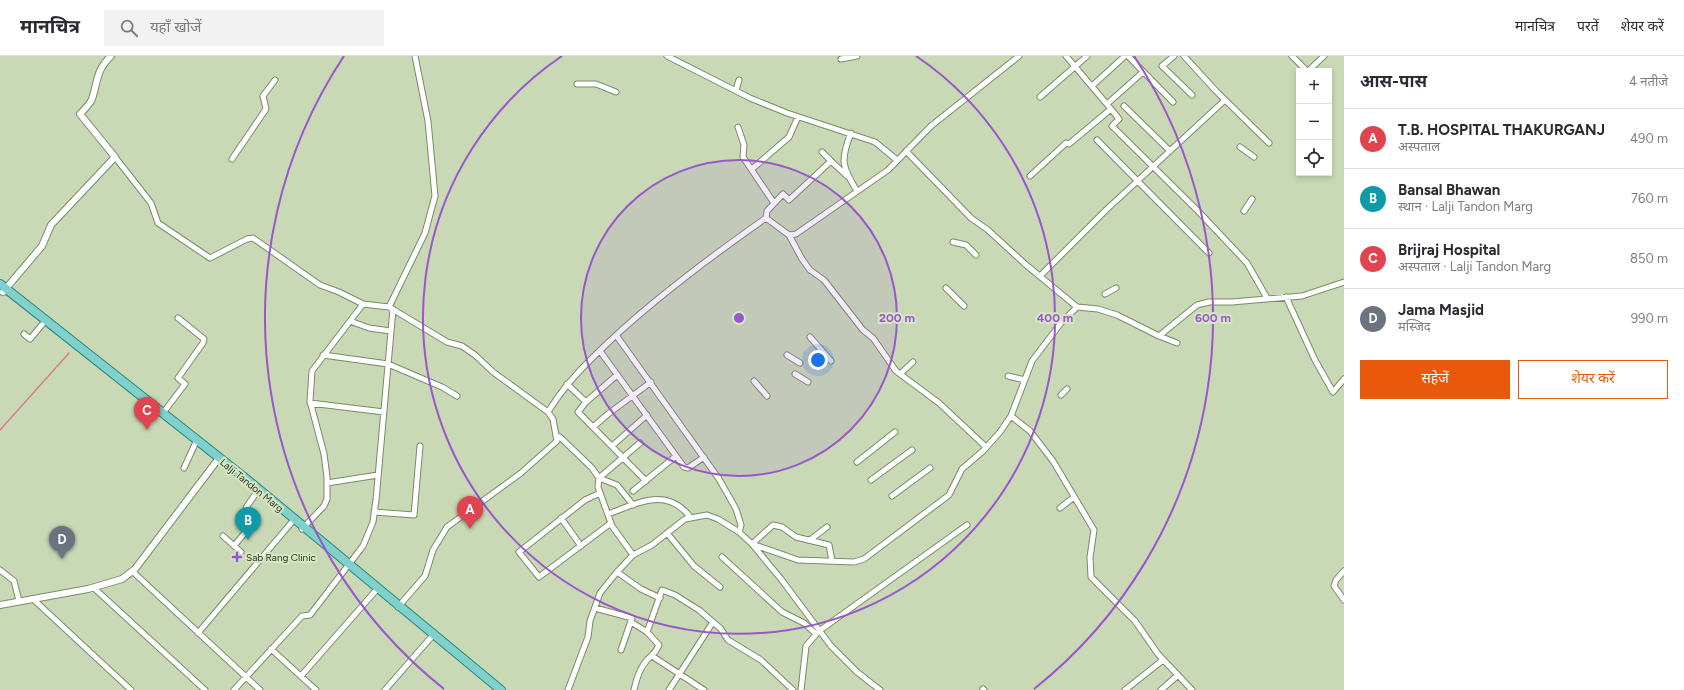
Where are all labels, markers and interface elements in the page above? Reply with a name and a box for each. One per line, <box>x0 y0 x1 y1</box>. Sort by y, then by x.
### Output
search box <box>104 10 384 46</box>
text: मानचित्र <box>20 15 80 38</box>
icon: search <box>118 17 140 39</box>
text: यहाँ खोजें <box>150 18 201 36</box>
text: मानचित्र <box>1515 18 1555 35</box>
text: परतें <box>1577 18 1599 35</box>
text: शेयर करें <box>1621 18 1664 35</box>
map controls <box>1296 68 1332 176</box>
button: + <box>1296 68 1332 104</box>
text: आस-पास <box>1360 71 1427 91</box>
text: 4 नतीजे <box>1629 74 1668 89</box>
button: − <box>1296 104 1332 140</box>
text: T.B. HOSPITAL THAKURGANJ <box>1398 121 1605 139</box>
text: A <box>1368 131 1378 146</box>
text: 490 m <box>1630 131 1668 146</box>
text: अस्पताल <box>1398 139 1440 154</box>
button: locate <box>1296 140 1332 176</box>
text: Bansal Bhawan <box>1398 181 1500 199</box>
text: B <box>1369 191 1377 206</box>
text: 760 m <box>1631 191 1668 206</box>
text: स्थान · Lalji Tandon Marg <box>1398 199 1533 214</box>
text: Brijraj Hospital <box>1398 241 1500 259</box>
text: C <box>1368 251 1378 266</box>
text: 850 m <box>1630 251 1668 266</box>
text: अस्पताल · Lalji Tandon Marg <box>1398 259 1551 274</box>
text: Jama Masjid <box>1398 301 1484 319</box>
centre of rings <box>732 311 746 325</box>
text: 200 m <box>879 311 915 325</box>
text: 400 m <box>1037 311 1073 325</box>
text: 600 m <box>1195 311 1231 325</box>
text: D <box>1368 311 1378 326</box>
text: 990 m <box>1631 311 1668 326</box>
text: मस्जिद <box>1398 319 1431 334</box>
your location <box>808 350 828 370</box>
button: सहेजें <box>1360 360 1510 399</box>
button: शेयर करें <box>1518 360 1668 399</box>
pin: C <box>134 397 160 430</box>
street label: Lalji Tandon Marg <box>217 456 286 515</box>
pin: A <box>457 496 483 529</box>
pin: B <box>235 507 261 540</box>
pin: D <box>49 526 75 559</box>
marker: Sab Rang Clinic <box>231 551 243 563</box>
place label: Sab Rang Clinic <box>246 551 316 564</box>

